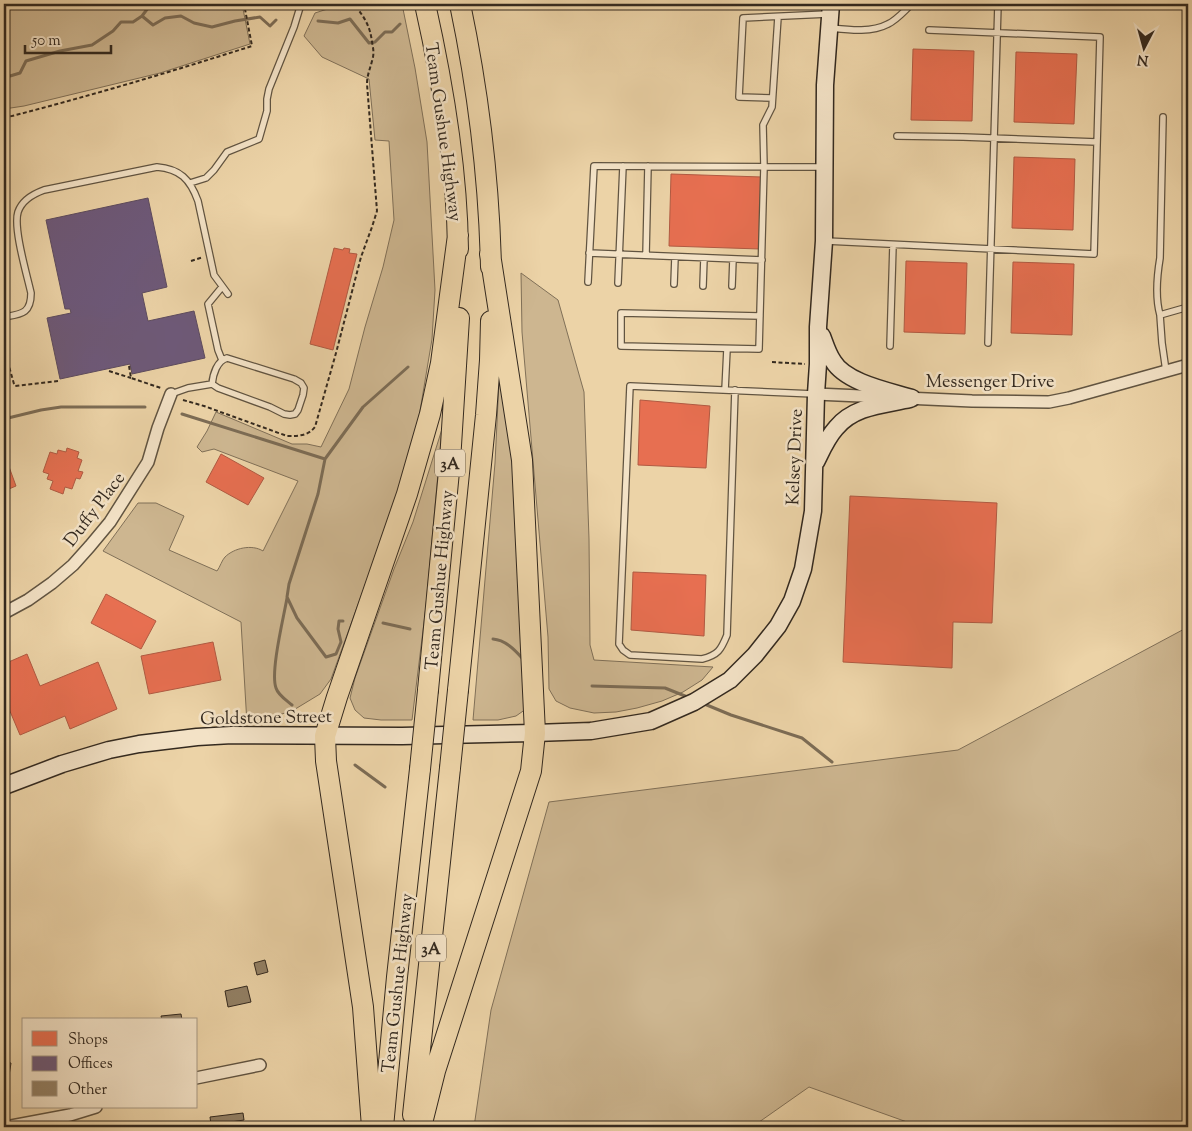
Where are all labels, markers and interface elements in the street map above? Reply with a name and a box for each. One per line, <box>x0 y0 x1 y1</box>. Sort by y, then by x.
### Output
scale bar <box>25 22 111 54</box>
north arrow <box>1120 22 1170 72</box>
text: 50 m <box>31 31 61 52</box>
street label: Team Gushue Highway <box>417 41 467 224</box>
text: N <box>1136 48 1149 69</box>
street label: Messenger Drive <box>926 370 1054 396</box>
street label: Kelsey Drive <box>781 408 811 506</box>
road number: 3A <box>435 449 465 476</box>
street label: Duffy Place <box>59 467 132 553</box>
street label: Team Gushue Highway <box>420 489 462 671</box>
street label: Goldstone Street <box>200 705 332 733</box>
street label: Team Gushue Highway <box>377 892 421 1074</box>
road number: 3A <box>416 934 446 961</box>
legend <box>22 1018 198 1108</box>
text: Shops <box>68 1030 108 1051</box>
text: Offices <box>68 1054 113 1075</box>
text: Other <box>68 1080 108 1101</box>

